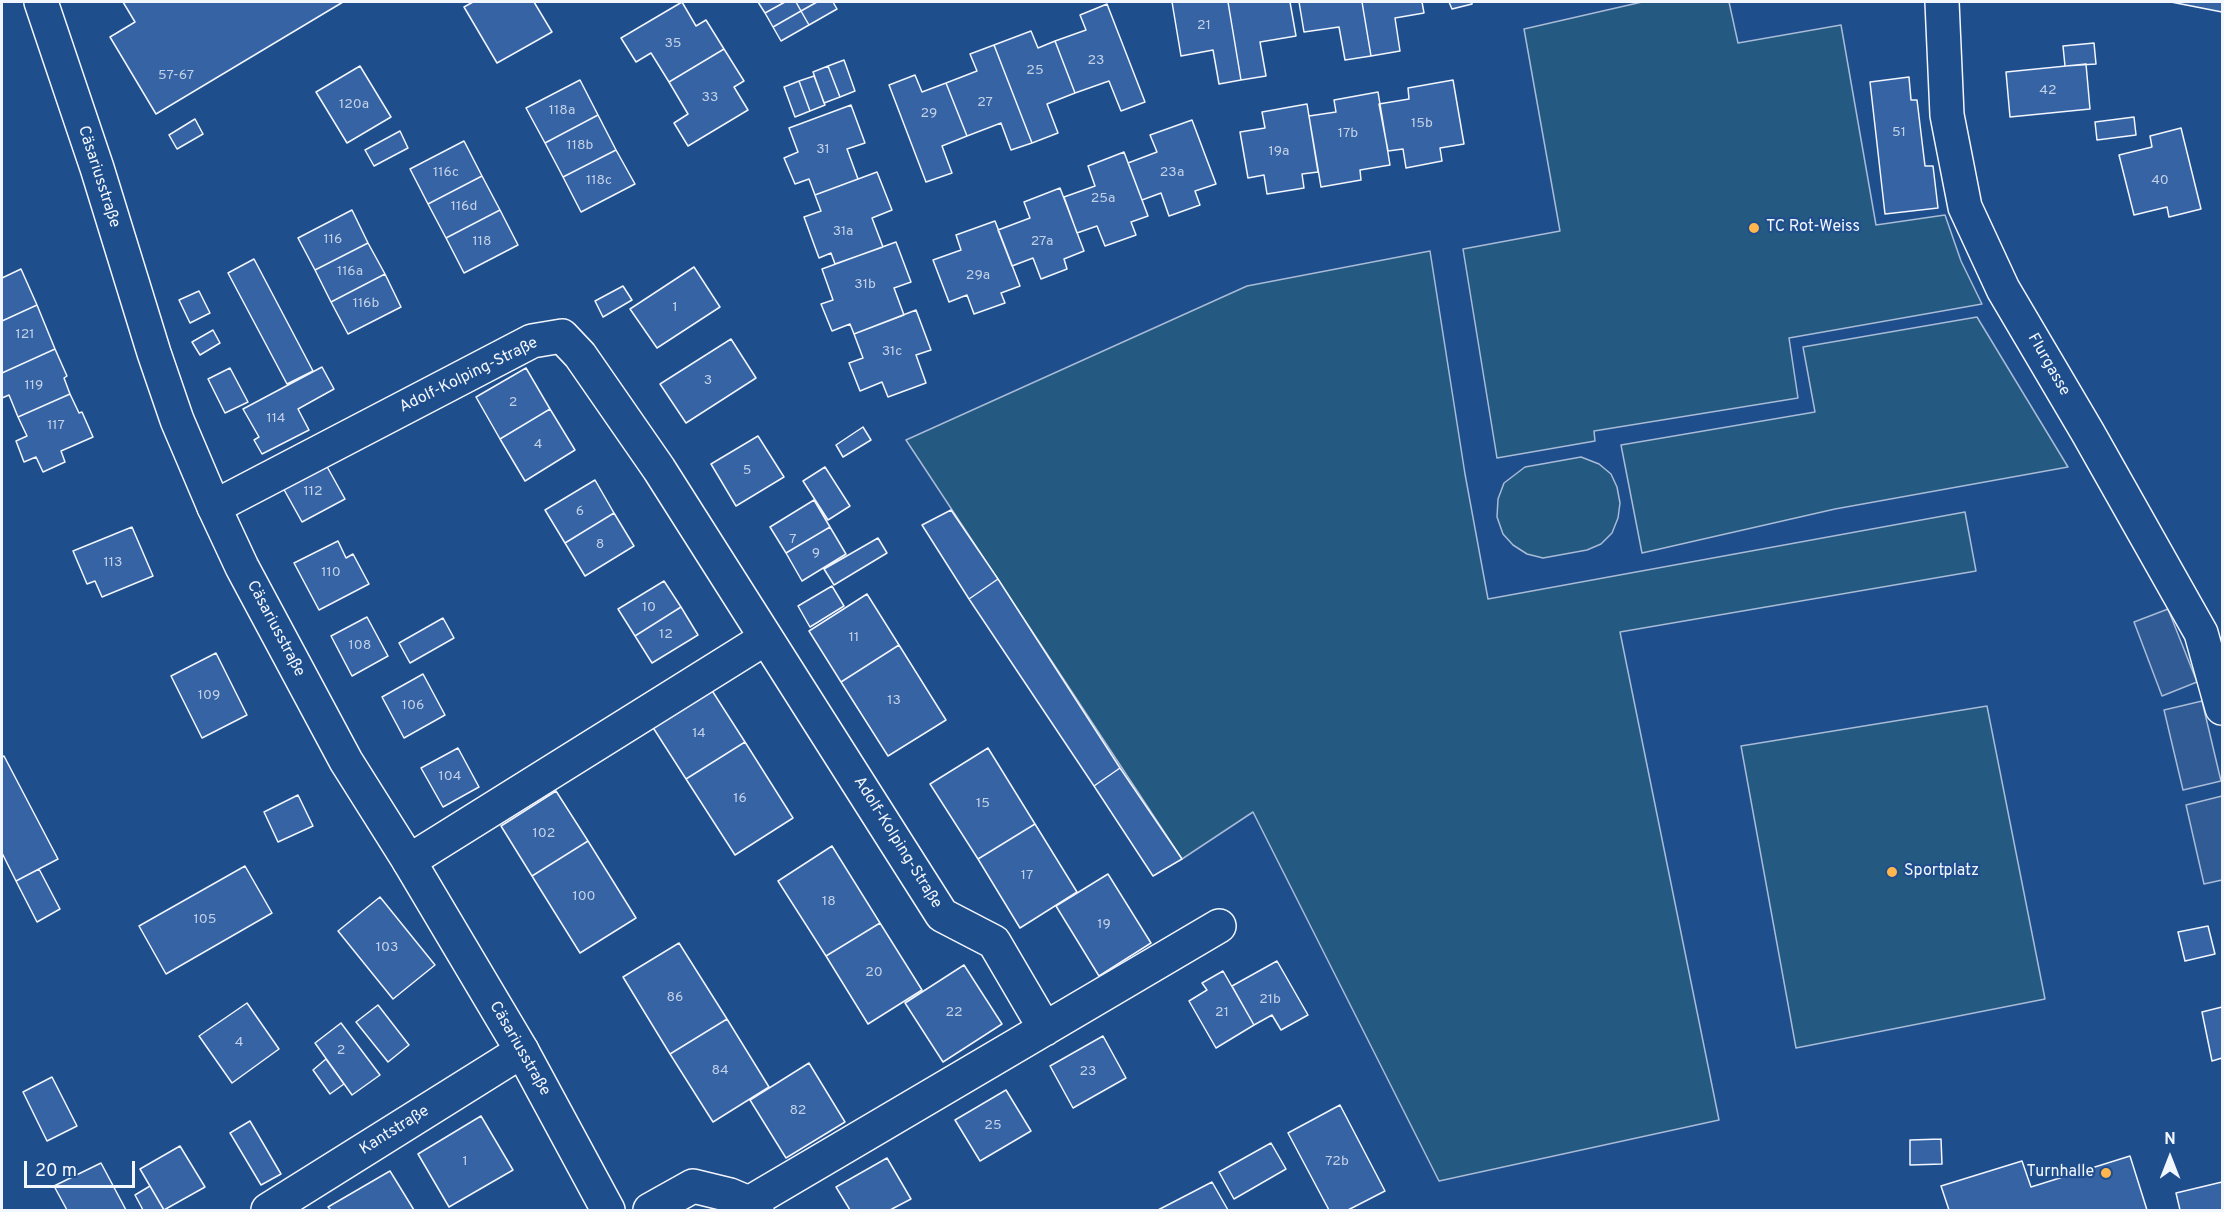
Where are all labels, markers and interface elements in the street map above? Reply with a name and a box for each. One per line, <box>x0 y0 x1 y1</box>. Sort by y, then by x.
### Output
house number: 21 <box>1197 18 1211 34</box>
house number: 35 <box>664 36 682 52</box>
house number: 23 <box>1088 53 1104 69</box>
house number: 25 <box>1026 63 1044 79</box>
house number: 57-67 <box>158 68 194 84</box>
house number: 42 <box>2039 83 2057 99</box>
house number: 33 <box>702 90 718 106</box>
house number: 27 <box>977 95 993 111</box>
house number: 120a <box>339 97 369 113</box>
house number: 118a <box>549 103 575 119</box>
house number: 29 <box>921 106 937 122</box>
house number: 15b <box>1411 116 1433 132</box>
street label: Cäsariusstraße <box>72 124 124 230</box>
house number: 51 <box>1892 125 1906 141</box>
house number: 17b <box>1338 126 1358 142</box>
house number: 118b <box>567 138 593 154</box>
house number: 31 <box>816 142 830 158</box>
house number: 19a <box>1269 144 1289 160</box>
house number: 116c <box>433 165 459 181</box>
house number: 23a <box>1160 165 1184 181</box>
house number: 118c <box>586 173 612 189</box>
house number: 40 <box>2151 173 2169 189</box>
house number: 25a <box>1091 191 1115 207</box>
house number: 116d <box>451 199 477 215</box>
place label: TC Rot-Weiss <box>1766 218 1860 238</box>
marker: TC Rot-Weiss <box>1747 221 1761 235</box>
house number: 31a <box>833 224 853 240</box>
house number: 116 <box>324 232 342 248</box>
house number: 118 <box>473 234 491 250</box>
house number: 27a <box>1031 234 1053 250</box>
house number: 116a <box>337 264 363 280</box>
house number: 29a <box>966 268 990 284</box>
house number: 31b <box>854 277 876 293</box>
house number: 116b <box>353 296 379 312</box>
house number: 1 <box>672 300 678 316</box>
house number: 121 <box>15 327 35 343</box>
street label: Flurgasse <box>2022 330 2074 400</box>
street label: Adolf-Kolping-Straße <box>397 334 541 418</box>
house number: 31c <box>882 344 902 360</box>
house number: 3 <box>704 373 712 389</box>
house number: 119 <box>25 378 43 394</box>
house number: 2 <box>509 395 517 411</box>
house number: 114 <box>267 411 285 427</box>
house number: 117 <box>47 418 65 434</box>
house number: 4 <box>534 437 542 453</box>
house number: 5 <box>743 463 751 479</box>
house number: 112 <box>303 484 323 500</box>
house number: 6 <box>576 504 584 520</box>
house number: 7 <box>789 532 797 548</box>
house number: 8 <box>596 537 604 553</box>
house number: 9 <box>812 546 820 562</box>
house number: 113 <box>104 555 122 571</box>
house number: 110 <box>321 565 341 581</box>
street label: Cäsariusstraße <box>242 578 308 680</box>
house number: 10 <box>642 600 656 616</box>
house number: 12 <box>659 627 673 643</box>
house number: 11 <box>849 630 859 646</box>
house number: 108 <box>349 638 371 654</box>
house number: 109 <box>198 688 220 704</box>
house number: 13 <box>887 693 901 709</box>
house number: 106 <box>402 698 424 714</box>
house number: 14 <box>692 726 706 742</box>
house number: 104 <box>439 769 461 785</box>
street label: Adolf-Kolping-Straße <box>849 774 945 912</box>
house number: 16 <box>733 791 747 807</box>
house number: 15 <box>976 796 990 812</box>
house number: 102 <box>533 826 555 842</box>
place label: Sportplatz <box>1904 862 1979 882</box>
marker: Sportplatz <box>1885 865 1899 879</box>
house number: 17 <box>1021 868 1033 884</box>
house number: 100 <box>572 889 596 905</box>
house number: 18 <box>822 894 836 910</box>
house number: 105 <box>194 912 216 928</box>
house number: 19 <box>1097 917 1111 933</box>
house number: 103 <box>376 940 398 956</box>
house number: 20 <box>865 965 883 981</box>
house number: 86 <box>667 990 683 1006</box>
house number: 21b <box>1259 992 1281 1008</box>
street label: Cäsariusstraße <box>484 998 554 1100</box>
house number: 22 <box>945 1005 963 1021</box>
house number: 21 <box>1215 1005 1229 1021</box>
house number: 4 <box>235 1035 243 1051</box>
house number: 2 <box>337 1043 345 1059</box>
house number: 84 <box>711 1063 729 1079</box>
house number: 23 <box>1080 1064 1096 1080</box>
street label: Kantstraße <box>357 1102 433 1160</box>
house number: 82 <box>790 1103 806 1119</box>
house number: 25 <box>984 1118 1002 1134</box>
north arrow <box>2140 1128 2200 1188</box>
text: N <box>2164 1130 2176 1150</box>
scale bar <box>27 1149 138 1187</box>
house number: 1 <box>462 1154 468 1170</box>
house number: 72b <box>1325 1154 1349 1170</box>
text: 20 m <box>35 1160 77 1183</box>
place label: Turnhalle <box>2027 1163 2094 1183</box>
marker: Turnhalle <box>2099 1166 2113 1180</box>

